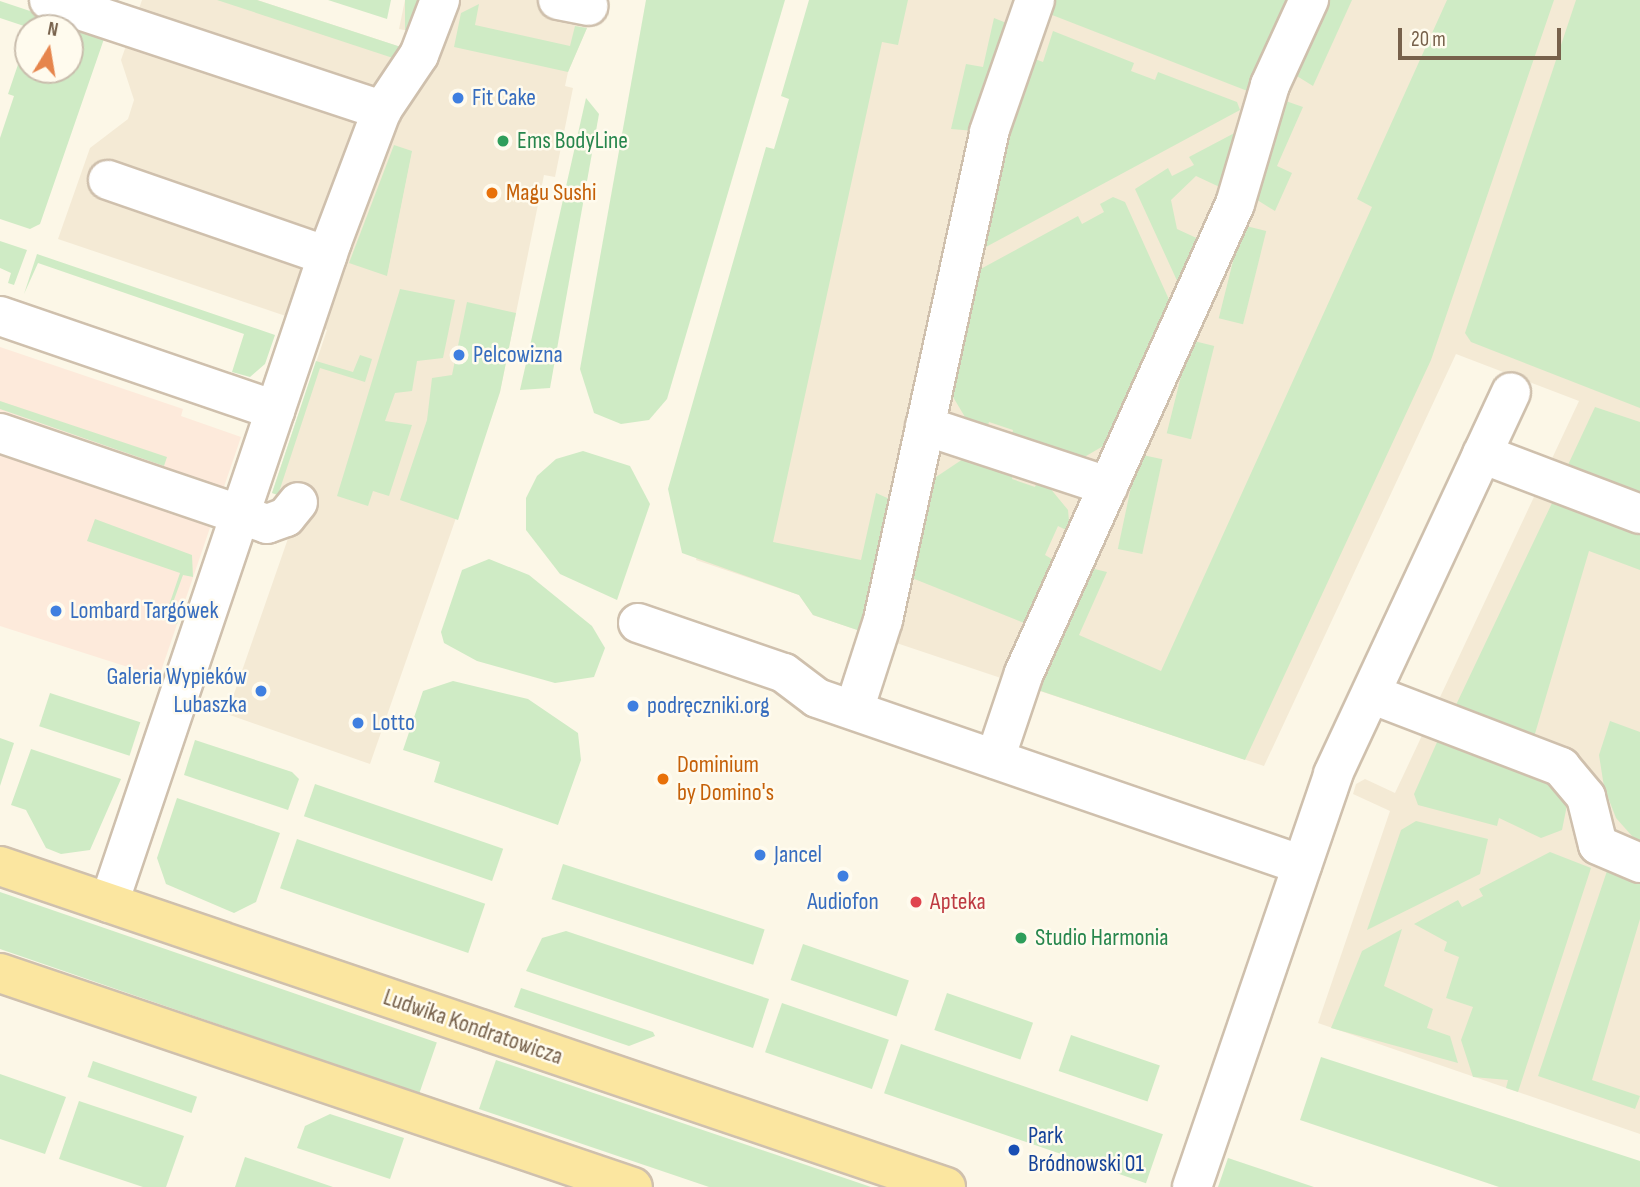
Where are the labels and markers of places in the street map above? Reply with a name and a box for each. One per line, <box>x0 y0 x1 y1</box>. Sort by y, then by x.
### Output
place label: Fit Cake <box>472 84 536 112</box>
marker: Fit Cake <box>450 90 466 106</box>
place label: Ems BodyLine <box>517 127 628 155</box>
marker: Ems BodyLine <box>495 133 511 149</box>
place label: Magu Sushi <box>506 179 597 207</box>
marker: Magu Sushi <box>484 185 500 201</box>
place label: Pelcowizna <box>473 341 563 369</box>
marker: Pelcowizna <box>451 347 467 363</box>
place label: Lombard Targówek <box>70 597 219 625</box>
marker: Lombard Targówek <box>48 603 64 619</box>
place label: Galeria Wypieków Lubaszka <box>107 663 247 719</box>
marker: Galeria Wypieków Lubaszka <box>253 683 269 699</box>
place label: podręczniki.org <box>647 692 770 720</box>
marker: podręczniki.org <box>625 698 641 714</box>
place label: Lotto <box>372 709 415 737</box>
marker: Lotto <box>350 715 366 731</box>
place label: Dominium by Domino's <box>677 751 774 807</box>
marker: Dominium by Domino's <box>655 771 671 787</box>
place label: Jancel <box>774 841 822 869</box>
marker: Jancel <box>752 847 768 863</box>
marker: Audiofon <box>835 868 851 884</box>
place label: Audiofon <box>807 888 879 916</box>
place label: Apteka <box>930 888 986 916</box>
marker: Apteka <box>908 894 924 910</box>
place label: Studio Harmonia <box>1035 924 1169 952</box>
marker: Studio Harmonia <box>1013 930 1029 946</box>
place label: Park Bródnowski 01 <box>1028 1122 1144 1178</box>
marker: Park Bródnowski 01 <box>1006 1142 1022 1158</box>

